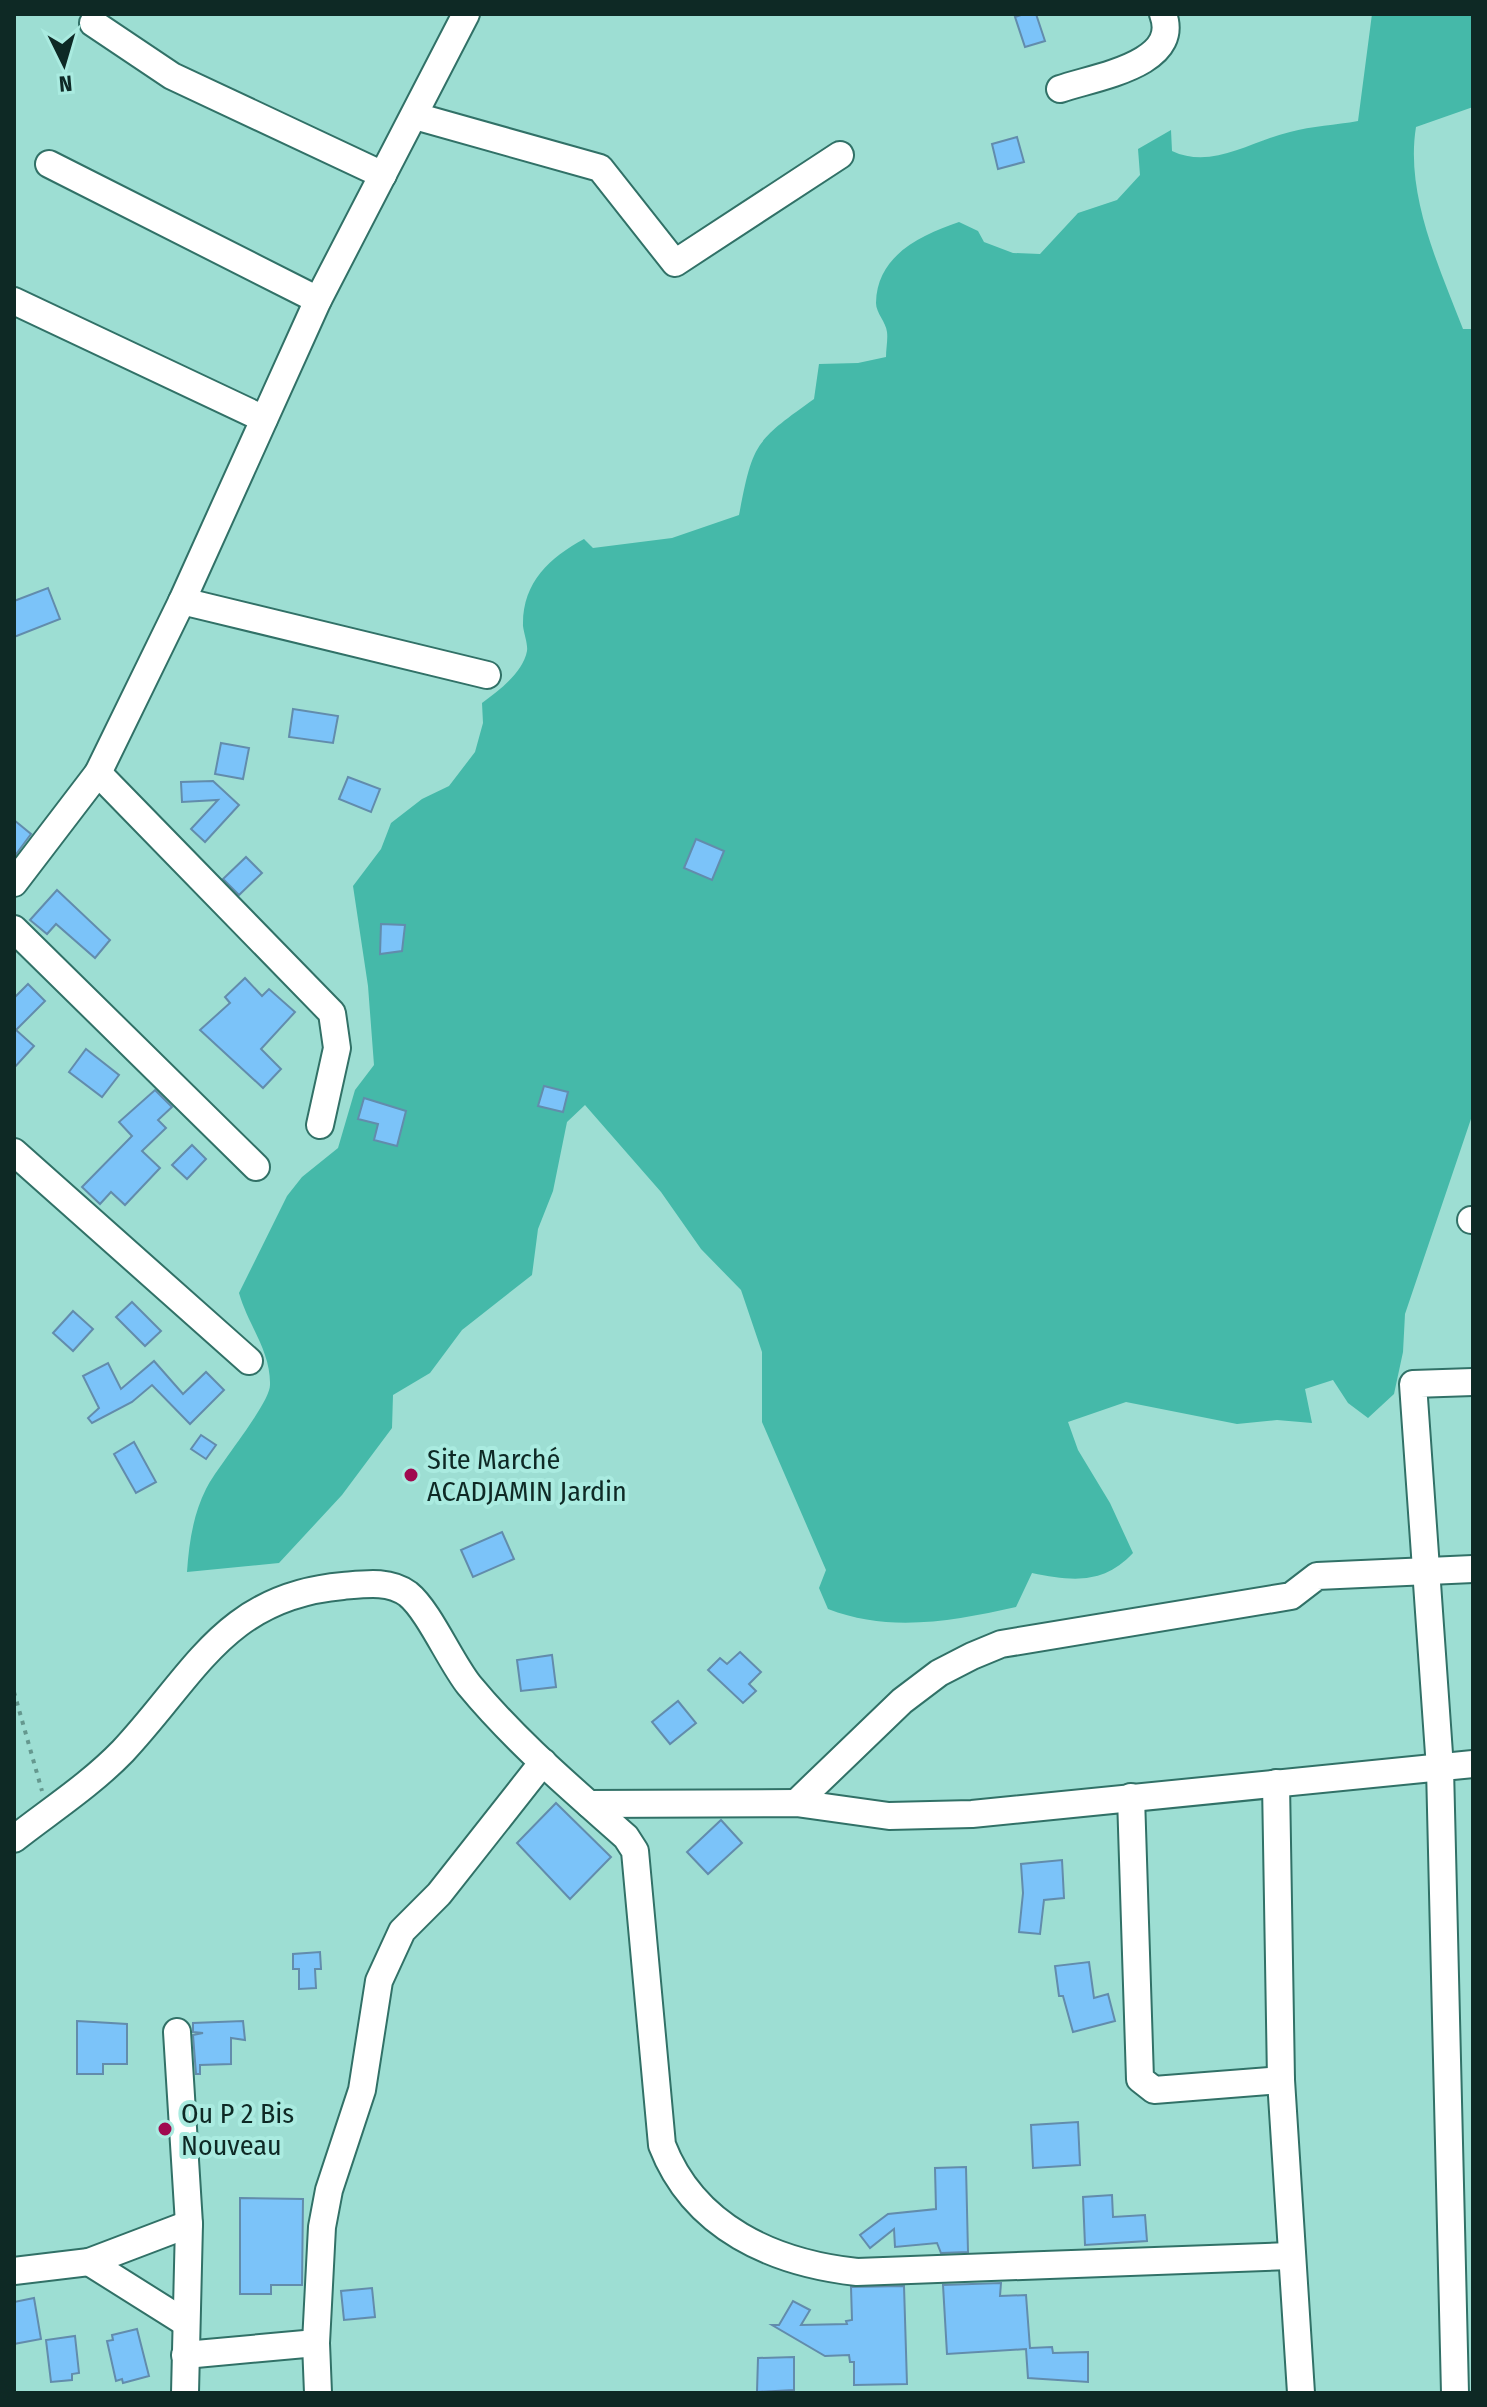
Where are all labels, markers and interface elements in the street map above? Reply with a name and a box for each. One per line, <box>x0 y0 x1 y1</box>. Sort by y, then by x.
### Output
north arrow <box>24 24 104 104</box>
text: N <box>58 69 73 97</box>
place label: Site Marché ACADJAMIN Jardin <box>427 1443 627 1508</box>
marker: Site Marché ACADJAMIN Jardin <box>402 1466 420 1484</box>
place label: Ou P 2 Bis Nouveau <box>181 2097 294 2162</box>
marker: Ou P 2 Bis Nouveau <box>156 2120 174 2138</box>

